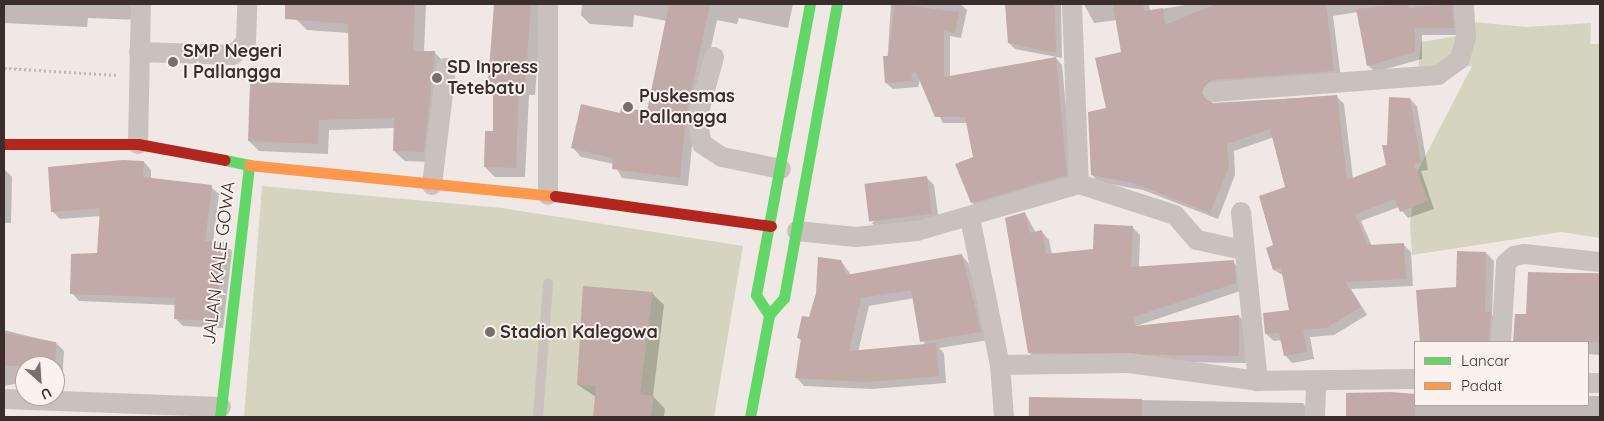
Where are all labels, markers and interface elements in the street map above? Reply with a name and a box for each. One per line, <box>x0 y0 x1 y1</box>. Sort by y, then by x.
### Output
place label: SMP Negeri I Pallangga <box>183 41 282 84</box>
marker: SMP Negeri I Pallangga <box>167 56 179 68</box>
place label: SD Inpress Tetebatu <box>447 57 538 100</box>
marker: SD Inpress Tetebatu <box>431 72 443 84</box>
place label: Puskesmas Pallangga <box>639 86 735 128</box>
marker: Puskesmas Pallangga <box>621 100 635 114</box>
street label: JALAN KALE GOWA <box>198 180 240 346</box>
place label: Stadion Kalegowa <box>500 321 658 343</box>
marker: Stadion Kalegowa <box>484 326 496 338</box>
legend <box>1414 341 1589 406</box>
text: Lancar <box>1461 351 1509 370</box>
north arrow <box>15 356 65 406</box>
text: Padat <box>1461 376 1502 395</box>
text: U <box>38 383 55 404</box>

